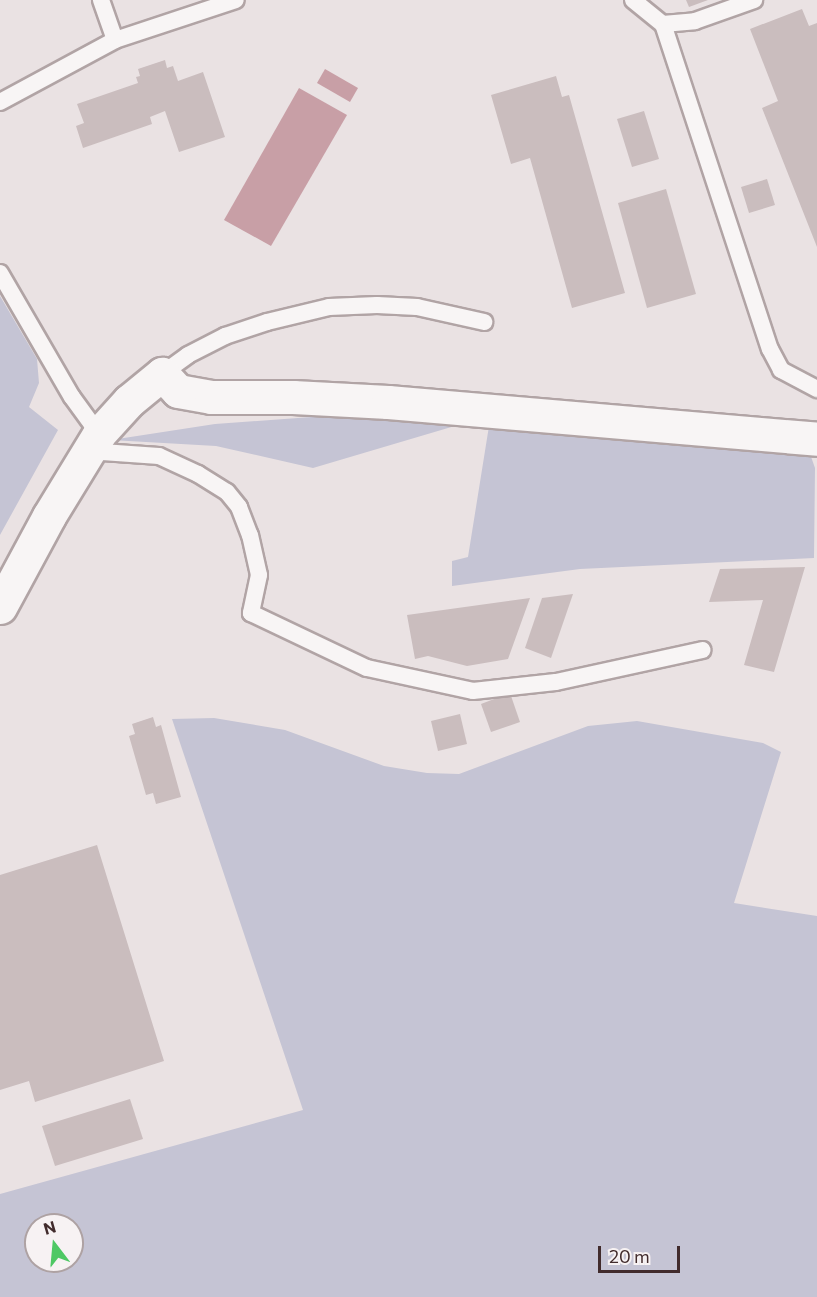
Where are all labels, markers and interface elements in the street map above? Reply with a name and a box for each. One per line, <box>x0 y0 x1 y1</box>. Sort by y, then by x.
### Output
north arrow <box>24 1213 84 1273</box>
text: N <box>41 1216 58 1238</box>
scale bar <box>601 1234 684 1272</box>
text: 20 m <box>609 1245 650 1267</box>

